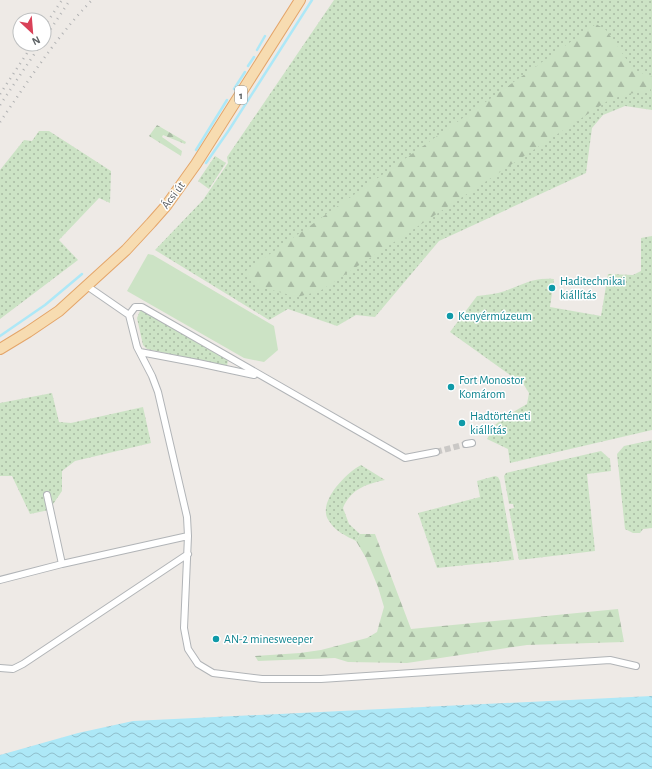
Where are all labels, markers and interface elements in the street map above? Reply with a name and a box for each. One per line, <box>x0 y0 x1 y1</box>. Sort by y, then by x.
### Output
north arrow <box>12 12 52 52</box>
text: N <box>30 34 42 47</box>
road number: 1 <box>235 86 247 104</box>
street label: Ácsi út <box>158 178 187 211</box>
place label: Haditechnikai kiállítás <box>560 275 625 301</box>
marker: Haditechnikai kiállítás <box>547 283 557 293</box>
place label: Kenyérmúzeum <box>458 310 532 323</box>
marker: Kenyérmúzeum <box>445 311 455 321</box>
place label: Fort Monostor Komárom <box>459 374 524 400</box>
marker: Fort Monostor Komárom <box>446 382 456 392</box>
place label: Hadtörténeti kiállítás <box>470 410 531 436</box>
marker: Hadtörténeti kiállítás <box>457 418 467 428</box>
place label: AN-2 minesweeper <box>224 633 313 645</box>
marker: AN-2 minesweeper <box>211 634 221 644</box>

